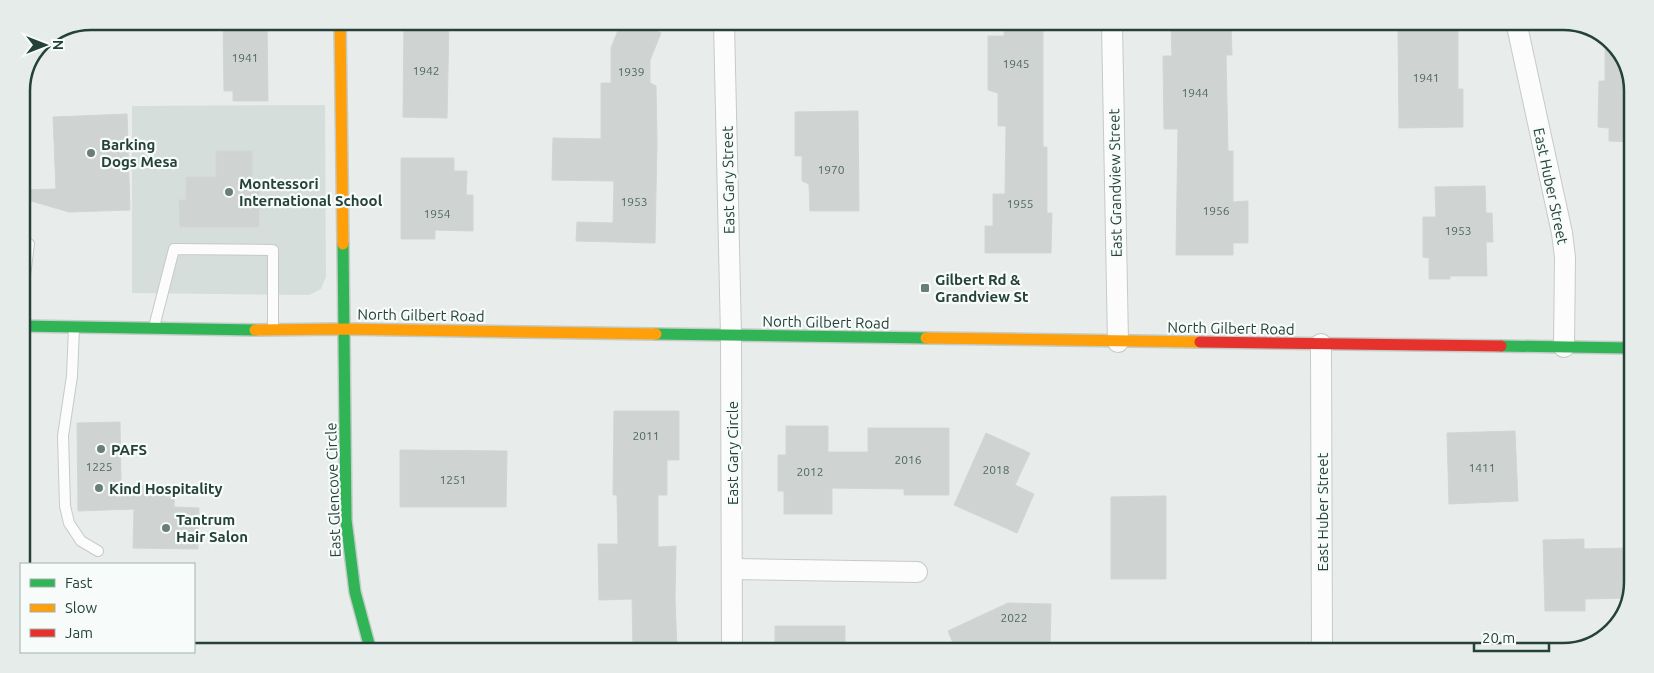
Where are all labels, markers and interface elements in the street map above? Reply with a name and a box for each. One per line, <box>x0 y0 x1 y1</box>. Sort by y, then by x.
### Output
north arrow <box>20 20 70 70</box>
text: N <box>50 40 66 50</box>
house number: 1941 <box>231 51 259 64</box>
house number: 1945 <box>1002 57 1030 70</box>
house number: 1942 <box>412 64 440 77</box>
house number: 1939 <box>617 65 645 78</box>
house number: 1941 <box>1412 71 1440 84</box>
house number: 1944 <box>1181 86 1209 99</box>
street label: East Grandview Street <box>1105 108 1125 258</box>
street label: East Gary Street <box>719 126 737 234</box>
street label: East Huber Street <box>1530 126 1572 246</box>
place label: Barking Dogs Mesa <box>101 136 178 170</box>
marker: Barking Dogs Mesa <box>85 147 97 159</box>
house number: 1970 <box>817 163 845 176</box>
place label: Montessori International School <box>239 175 383 209</box>
marker: Montessori International School <box>223 186 235 198</box>
house number: 1953 <box>620 195 648 208</box>
house number: 1955 <box>1006 197 1034 210</box>
house number: 1956 <box>1202 204 1230 217</box>
house number: 1954 <box>423 207 451 220</box>
house number: 1953 <box>1444 224 1472 237</box>
place label: Gilbert Rd & Grandview St <box>935 271 1029 305</box>
marker: Gilbert Rd & Grandview St <box>919 282 931 294</box>
street label: North Gilbert Road <box>357 305 485 325</box>
street label: North Gilbert Road <box>762 312 890 332</box>
street label: North Gilbert Road <box>1167 318 1295 338</box>
street label: East Gary Circle <box>724 401 741 505</box>
street label: East Glencove Circle <box>322 422 344 558</box>
house number: 2011 <box>632 429 660 442</box>
place label: PAFS <box>111 441 147 458</box>
marker: PAFS <box>95 443 107 455</box>
street label: East Huber Street <box>1314 452 1331 572</box>
house number: 2016 <box>894 453 922 466</box>
house number: 1225 <box>85 460 113 473</box>
house number: 1411 <box>1468 461 1496 474</box>
house number: 2018 <box>982 463 1010 476</box>
house number: 2012 <box>796 465 824 478</box>
house number: 1251 <box>439 473 467 486</box>
place label: Kind Hospitality <box>109 480 222 497</box>
marker: Kind Hospitality <box>93 482 105 494</box>
place label: Tantrum Hair Salon <box>176 511 248 545</box>
marker: Tantrum Hair Salon <box>160 522 172 534</box>
legend <box>20 563 195 653</box>
text: Fast <box>65 574 93 591</box>
text: Slow <box>65 599 98 616</box>
house number: 2022 <box>1000 611 1028 624</box>
scale bar <box>1474 620 1549 652</box>
text: Jam <box>65 624 93 641</box>
text: 20 m <box>1482 629 1515 646</box>

